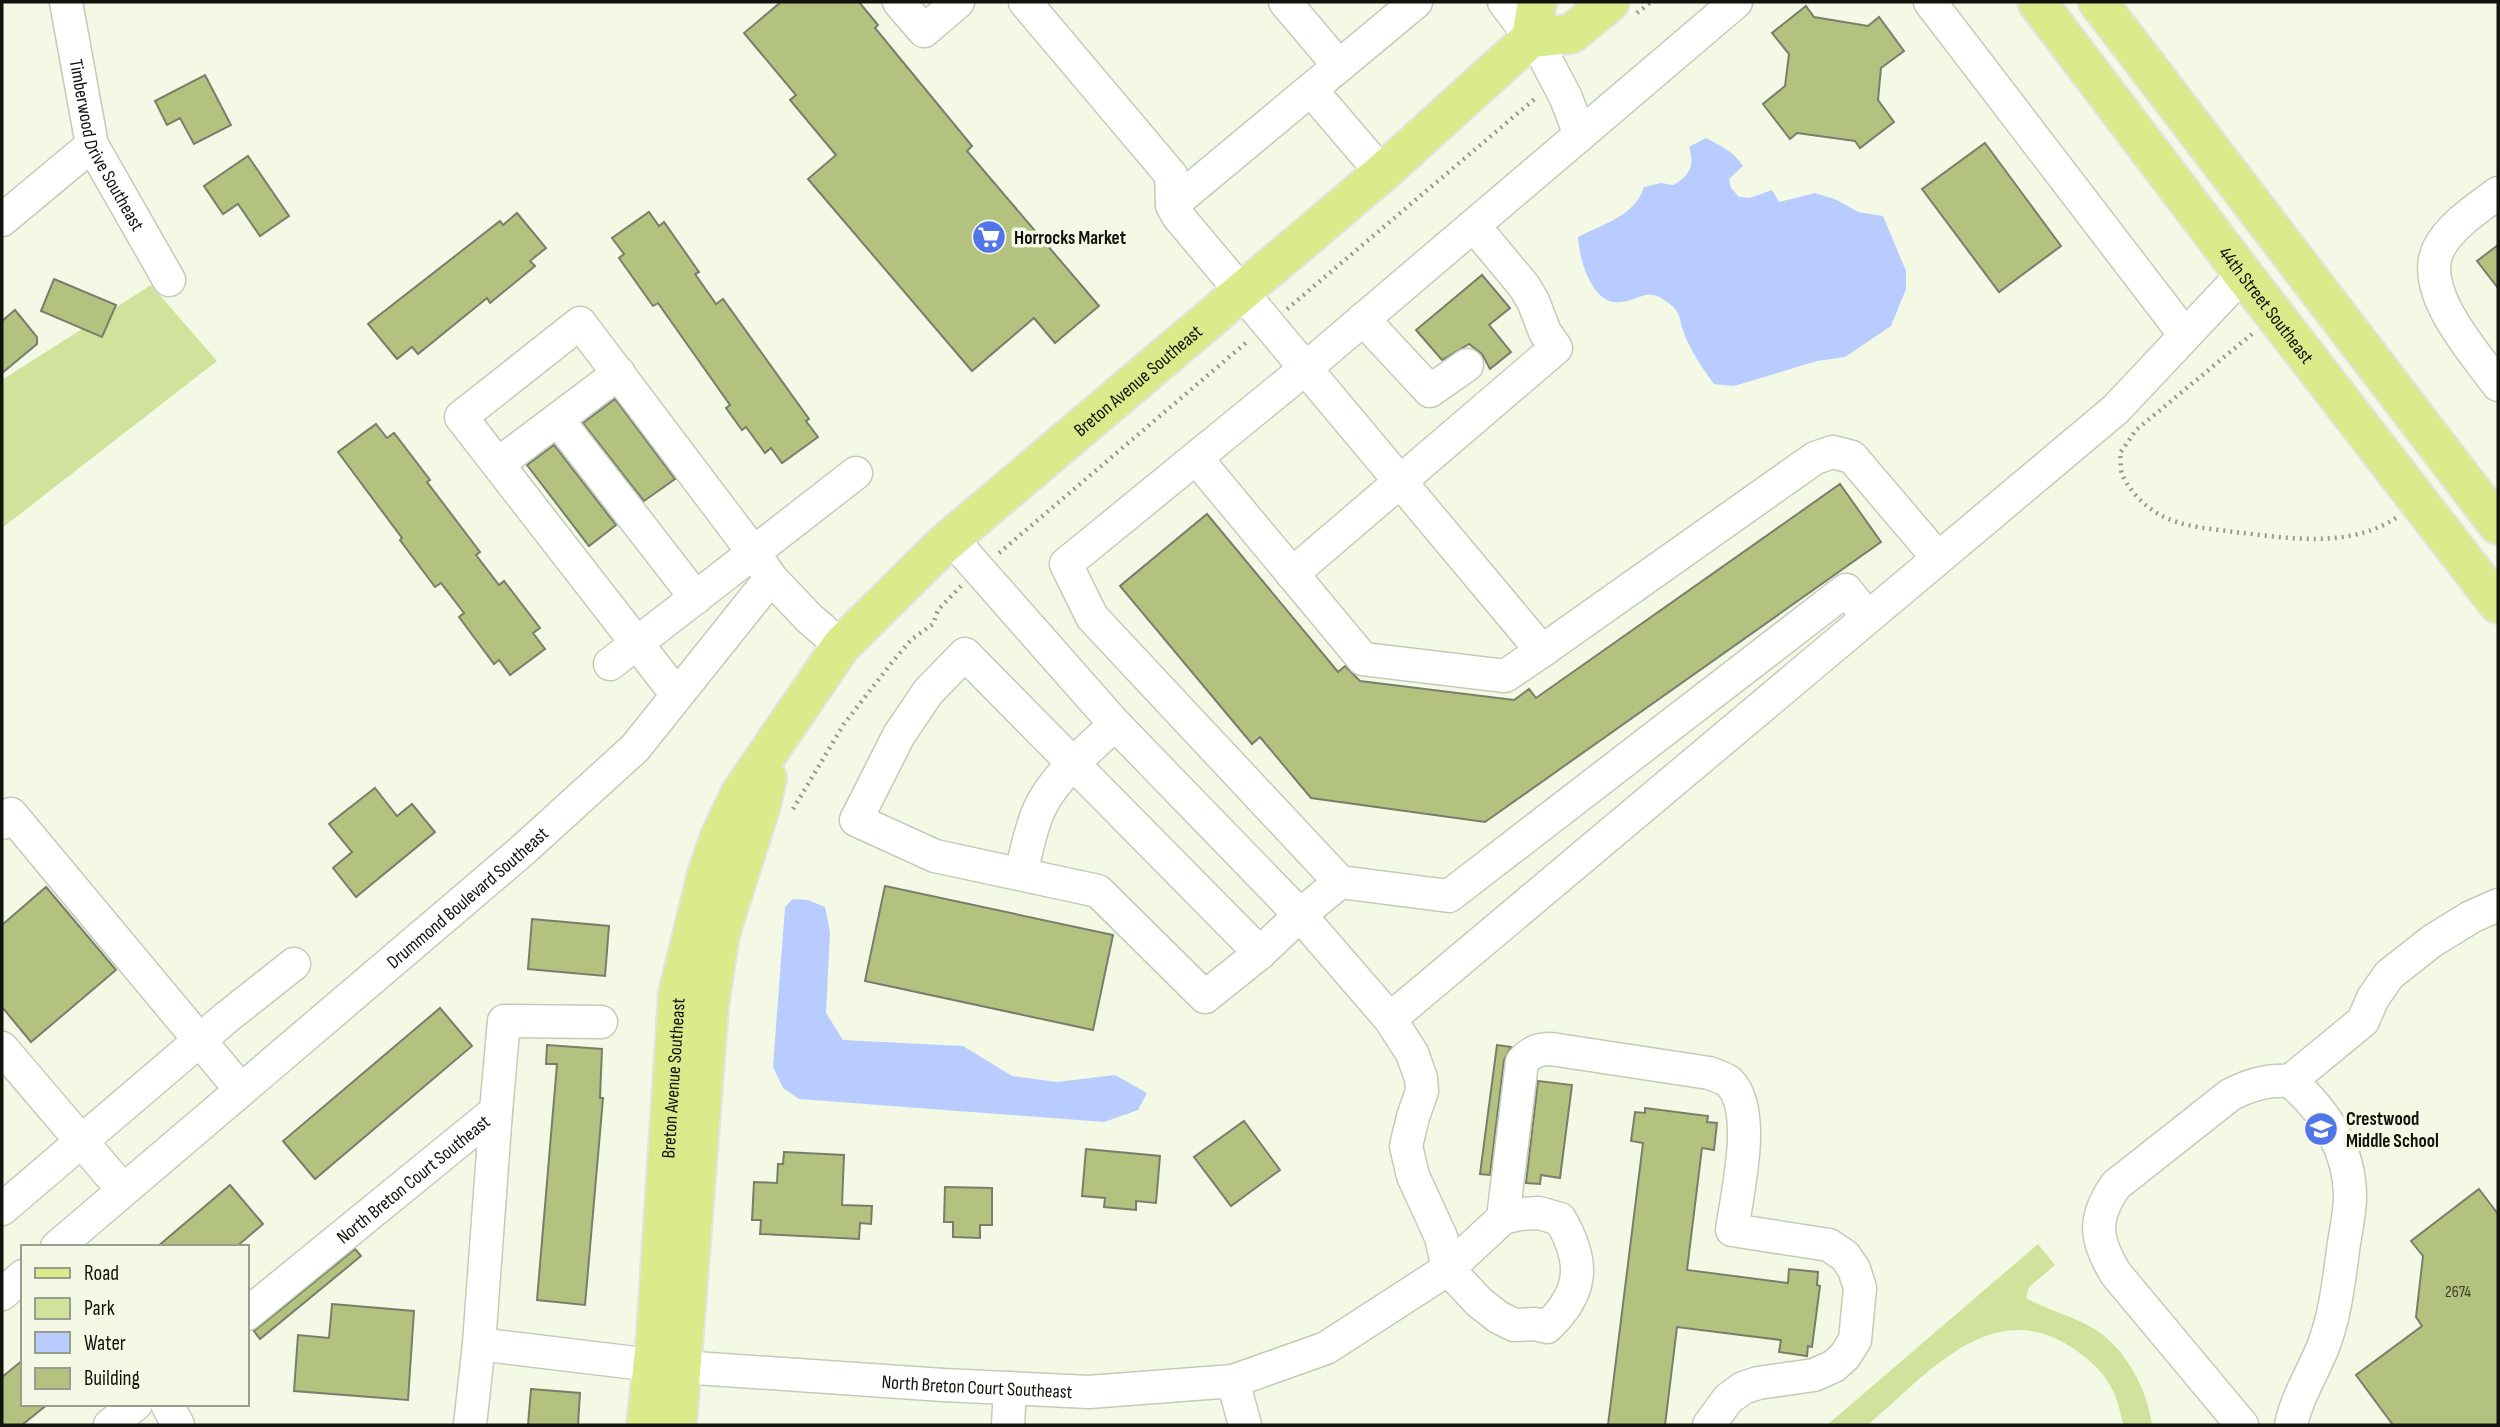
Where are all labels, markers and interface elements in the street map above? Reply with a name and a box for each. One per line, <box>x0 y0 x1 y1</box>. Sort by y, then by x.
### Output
street label: Timberwood Drive Southeast <box>64 57 149 236</box>
supermarket icon: Horrocks Market <box>970 218 1008 256</box>
place label: Horrocks Market <box>1014 227 1126 250</box>
street label: 44th Street Southeast <box>2213 242 2318 369</box>
street label: Breton Avenue Southeast <box>1070 320 1207 442</box>
street label: Drummond Boulevard Southeast <box>383 822 554 974</box>
street label: Breton Avenue Southeast <box>657 997 691 1159</box>
place label: Crestwood Middle School <box>2346 1108 2439 1153</box>
school or university icon: Crestwood Middle School <box>2302 1110 2340 1148</box>
street label: North Breton Court Southeast <box>332 1111 495 1249</box>
legend <box>21 1245 248 1406</box>
text: Road <box>84 1261 119 1286</box>
house number: 2674 <box>2445 1283 2471 1302</box>
text: Park <box>84 1296 115 1321</box>
text: Water <box>84 1331 126 1356</box>
text: Building <box>84 1366 140 1391</box>
street label: North Breton Court Southeast <box>881 1371 1073 1404</box>

